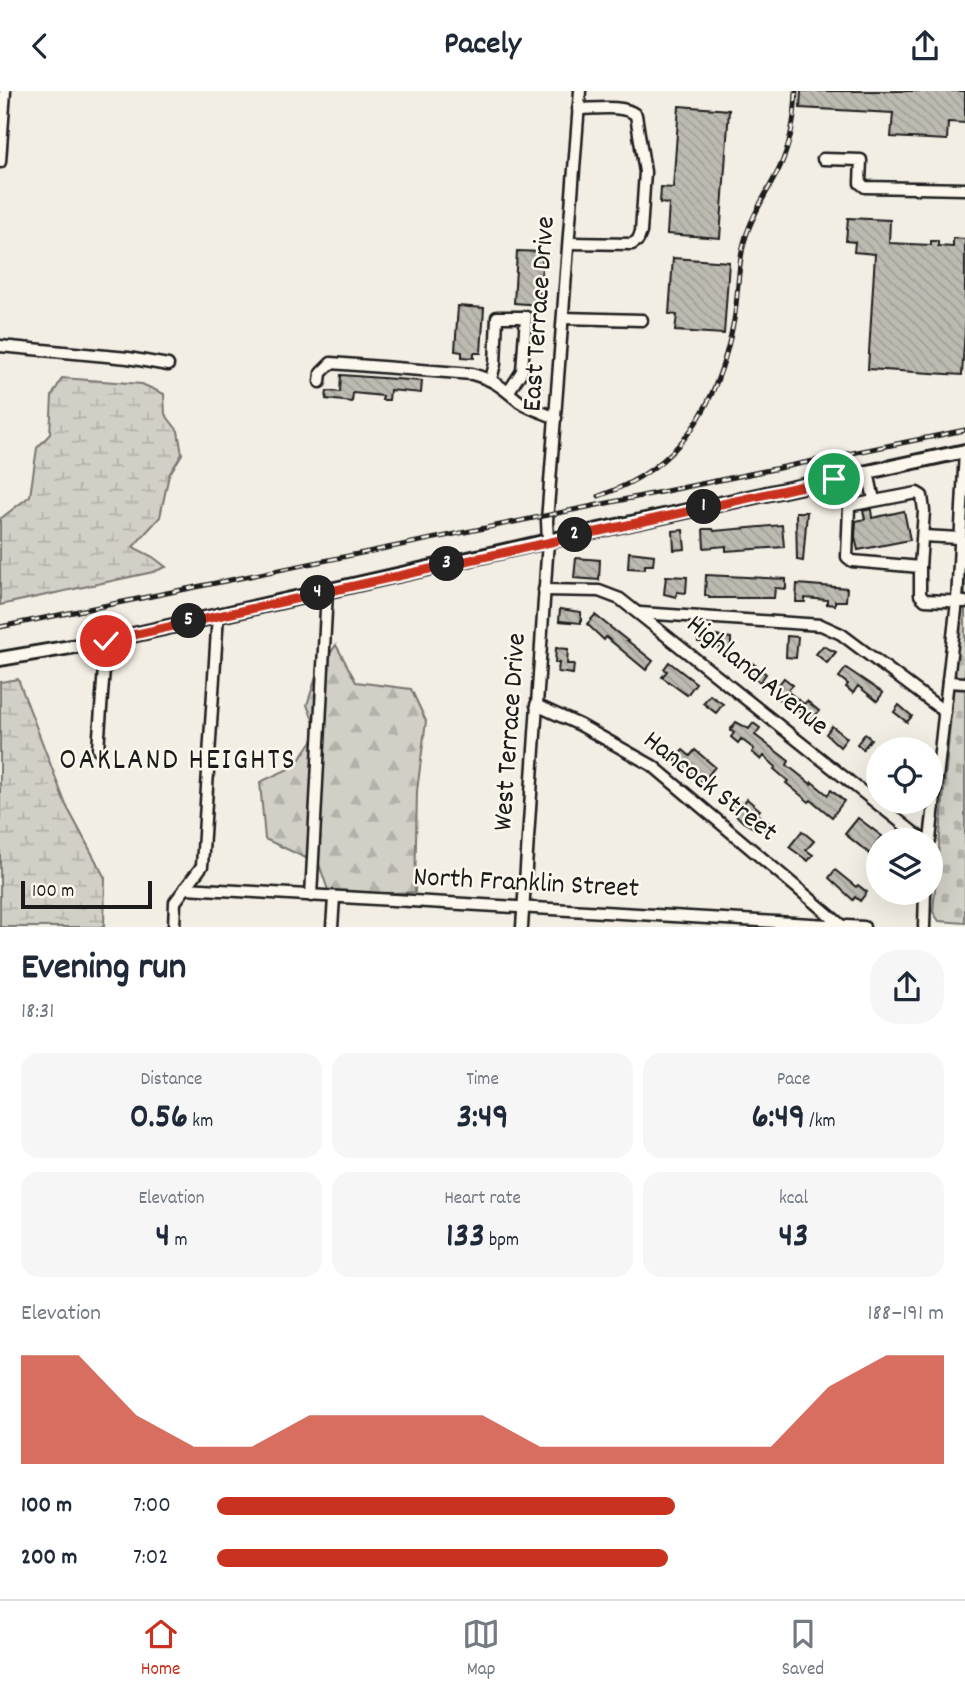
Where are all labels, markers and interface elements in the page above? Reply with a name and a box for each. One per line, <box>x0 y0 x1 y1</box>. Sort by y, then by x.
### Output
text: Pacely <box>444 23 521 69</box>
icon: back <box>21 27 59 65</box>
icon: share <box>906 27 944 65</box>
street label: East Terrace Drive <box>514 215 568 413</box>
pin <box>804 449 864 509</box>
icon: arrive <box>815 460 853 498</box>
pin: 1 <box>686 489 722 525</box>
text: 1 <box>701 493 706 520</box>
pin: 2 <box>558 517 592 553</box>
text: 2 <box>570 521 579 548</box>
pin: 3 <box>430 547 464 581</box>
text: 3 <box>442 550 451 577</box>
pin: 4 <box>300 575 336 611</box>
text: 4 <box>314 579 321 606</box>
pin: 5 <box>172 603 206 639</box>
text: 5 <box>184 607 193 634</box>
street label: Highland Avenue <box>676 607 836 747</box>
pin <box>76 611 136 671</box>
icon: check <box>87 622 125 660</box>
street label: West Terrace Drive <box>485 632 539 832</box>
street label: Hancock Street <box>633 723 785 853</box>
map controls <box>866 737 943 905</box>
button: locate <box>866 737 943 814</box>
district label: OAKLAND HEIGHTS <box>59 741 297 784</box>
button: layers <box>866 828 943 905</box>
street label: North Franklin Street <box>412 859 640 911</box>
scale bar <box>21 878 152 910</box>
text: 100 m <box>32 879 74 906</box>
text: Evening run <box>21 942 186 997</box>
button: share <box>870 950 944 1024</box>
text: 18:31 <box>21 996 54 1029</box>
text: Distance <box>141 1067 202 1094</box>
text: Time <box>466 1067 499 1094</box>
text: Pace <box>777 1067 810 1094</box>
text: 0.56 <box>130 1094 188 1144</box>
text: 3:49 <box>457 1094 508 1144</box>
text: 6:49 <box>751 1094 805 1144</box>
text: km <box>188 1109 213 1136</box>
text: /km <box>805 1109 836 1136</box>
text: Elevation <box>138 1186 205 1213</box>
text: Heart rate <box>444 1186 521 1213</box>
text: kcal <box>779 1186 808 1213</box>
text: 4 <box>156 1213 170 1263</box>
text: 133 <box>446 1213 485 1263</box>
text: 43 <box>778 1213 809 1263</box>
text: m <box>170 1228 187 1255</box>
text: bpm <box>485 1228 519 1255</box>
text: Elevation <box>21 1298 101 1331</box>
text: 188–191 m <box>867 1298 944 1331</box>
text: 100 m <box>21 1490 72 1523</box>
text: 7:00 <box>133 1490 171 1523</box>
text: 200 m <box>21 1542 77 1575</box>
text: 7:02 <box>133 1542 168 1575</box>
tab: Home <box>141 1615 180 1684</box>
tab: Map <box>462 1615 500 1684</box>
tab: Saved <box>782 1615 824 1684</box>

